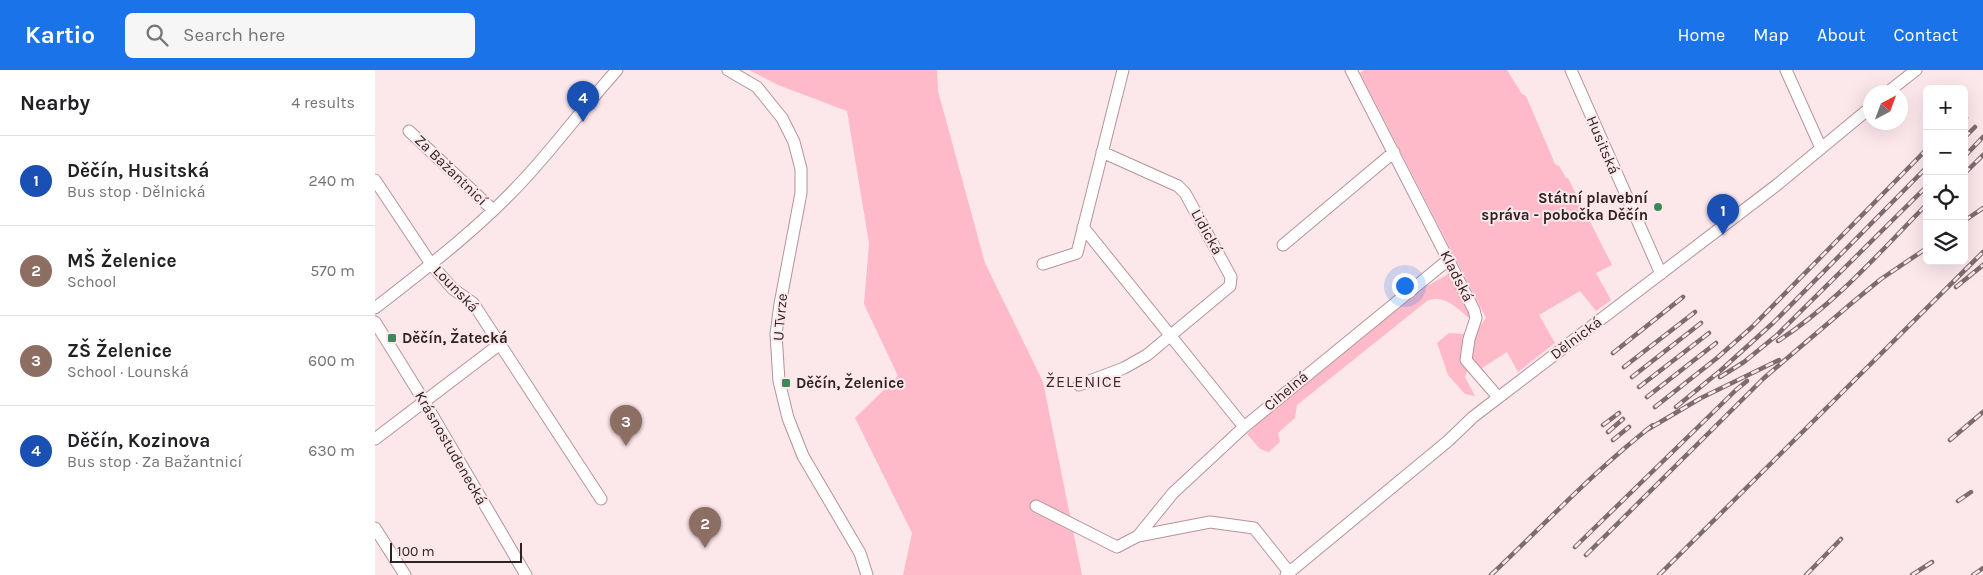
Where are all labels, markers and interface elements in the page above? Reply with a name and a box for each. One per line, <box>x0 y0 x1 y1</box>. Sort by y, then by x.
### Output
search box <box>125 13 475 58</box>
text: Kartio <box>25 21 95 49</box>
icon: search <box>143 21 171 49</box>
text: Search here <box>183 24 285 46</box>
text: Home <box>1677 24 1725 46</box>
text: Map <box>1753 24 1789 46</box>
text: About <box>1817 24 1866 46</box>
text: Contact <box>1894 24 1958 46</box>
pin: 4 <box>567 81 599 122</box>
north arrow <box>1863 85 1908 130</box>
map controls <box>1923 85 1968 265</box>
button: + <box>1923 85 1968 130</box>
text: Nearby <box>20 91 90 115</box>
text: 4 results <box>291 93 355 112</box>
street label: Husitská <box>1583 113 1623 177</box>
button: − <box>1923 130 1968 175</box>
street label: Za Bažantnicí <box>411 131 491 210</box>
text: Děčín, Husitská <box>67 160 209 182</box>
text: 1 <box>33 171 39 190</box>
text: 240 m <box>309 171 355 190</box>
button: locate <box>1923 175 1968 220</box>
text: Bus stop · Dělnická <box>67 182 206 201</box>
place label: Státní plavební správa - pobočka Děčín <box>1481 189 1649 224</box>
pin: 1 <box>1707 194 1739 235</box>
marker: Státní plavební správa - pobočka Děčín <box>1652 201 1664 213</box>
street label: Lidická <box>1187 206 1227 258</box>
button: layers <box>1923 220 1968 265</box>
street label: Kladská <box>1436 247 1478 305</box>
text: MŠ Želenice <box>67 250 177 272</box>
text: 2 <box>31 261 41 280</box>
text: 570 m <box>310 261 355 280</box>
street label: Lounská <box>429 262 483 316</box>
text: School <box>67 272 117 291</box>
your location <box>1392 273 1418 299</box>
street label: U Tvrze <box>769 293 791 341</box>
street label: Dělnická <box>1547 313 1605 363</box>
place label: Děčín, Žatecká <box>402 327 508 347</box>
marker: Děčín, Žatecká <box>386 332 398 344</box>
text: ZŠ Želenice <box>67 340 172 362</box>
text: 3 <box>31 351 41 370</box>
text: 600 m <box>308 351 355 370</box>
text: School · Lounská <box>67 362 189 381</box>
street label: Cihelná <box>1260 367 1312 415</box>
place label: Děčín, Želenice <box>796 372 904 392</box>
district label: ŽELENICE <box>1045 372 1123 391</box>
marker: Děčín, Želenice <box>780 377 792 389</box>
street label: Krásnostudenecká <box>411 388 491 508</box>
pin: 3 <box>610 405 642 446</box>
text: Děčín, Kozinova <box>67 430 210 452</box>
text: 4 <box>31 441 41 460</box>
text: 630 m <box>308 441 355 460</box>
text: Bus stop · Za Bažantnicí <box>67 452 242 471</box>
pin: 2 <box>689 507 721 548</box>
scale bar <box>390 540 523 563</box>
text: 100 m <box>397 543 435 560</box>

